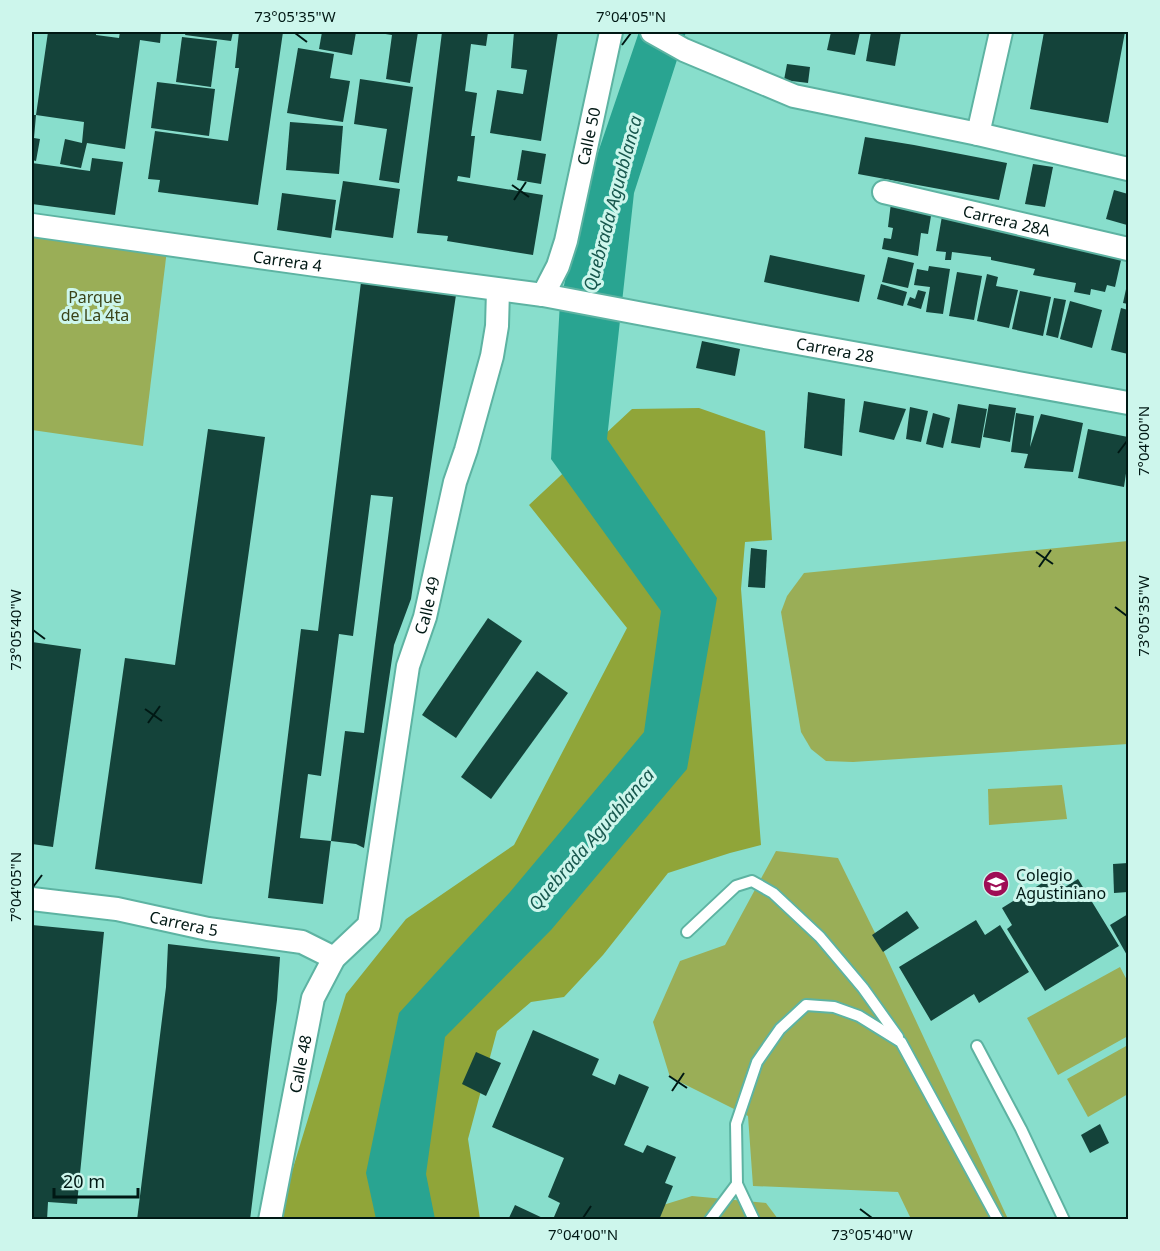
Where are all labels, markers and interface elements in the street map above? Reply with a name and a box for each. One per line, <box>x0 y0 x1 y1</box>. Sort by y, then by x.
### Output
text: 73°05'35"W <box>254 6 336 26</box>
text: 7°04'05"N <box>596 6 666 26</box>
street label: Calle 50 <box>572 105 605 167</box>
water label: Quebrada Aguablanca <box>577 113 647 293</box>
street label: Carrera 28A <box>961 200 1053 242</box>
street label: Carrera 4 <box>251 245 323 277</box>
park label: Parque de La 4ta <box>61 286 129 326</box>
street label: Carrera 28 <box>794 332 876 368</box>
text: 7°04'00"N <box>1133 406 1153 476</box>
street label: Calle 49 <box>409 574 445 637</box>
text: 73°05'35"W <box>1133 575 1153 657</box>
text: 73°05'40"W <box>5 589 25 671</box>
water label: Quebrada Aguablanca <box>523 763 659 915</box>
text: 7°04'05"N <box>5 852 25 922</box>
place label: Colegio Agustiniano <box>1016 864 1106 904</box>
school or university icon: Colegio Agustiniano <box>981 869 1011 899</box>
street label: Carrera 5 <box>147 905 219 941</box>
street label: Calle 48 <box>284 1033 317 1095</box>
scale bar <box>54 1161 138 1199</box>
text: 20 m <box>63 1169 105 1193</box>
text: 7°04'00"N <box>548 1224 618 1244</box>
text: 73°05'40"W <box>831 1224 913 1244</box>

